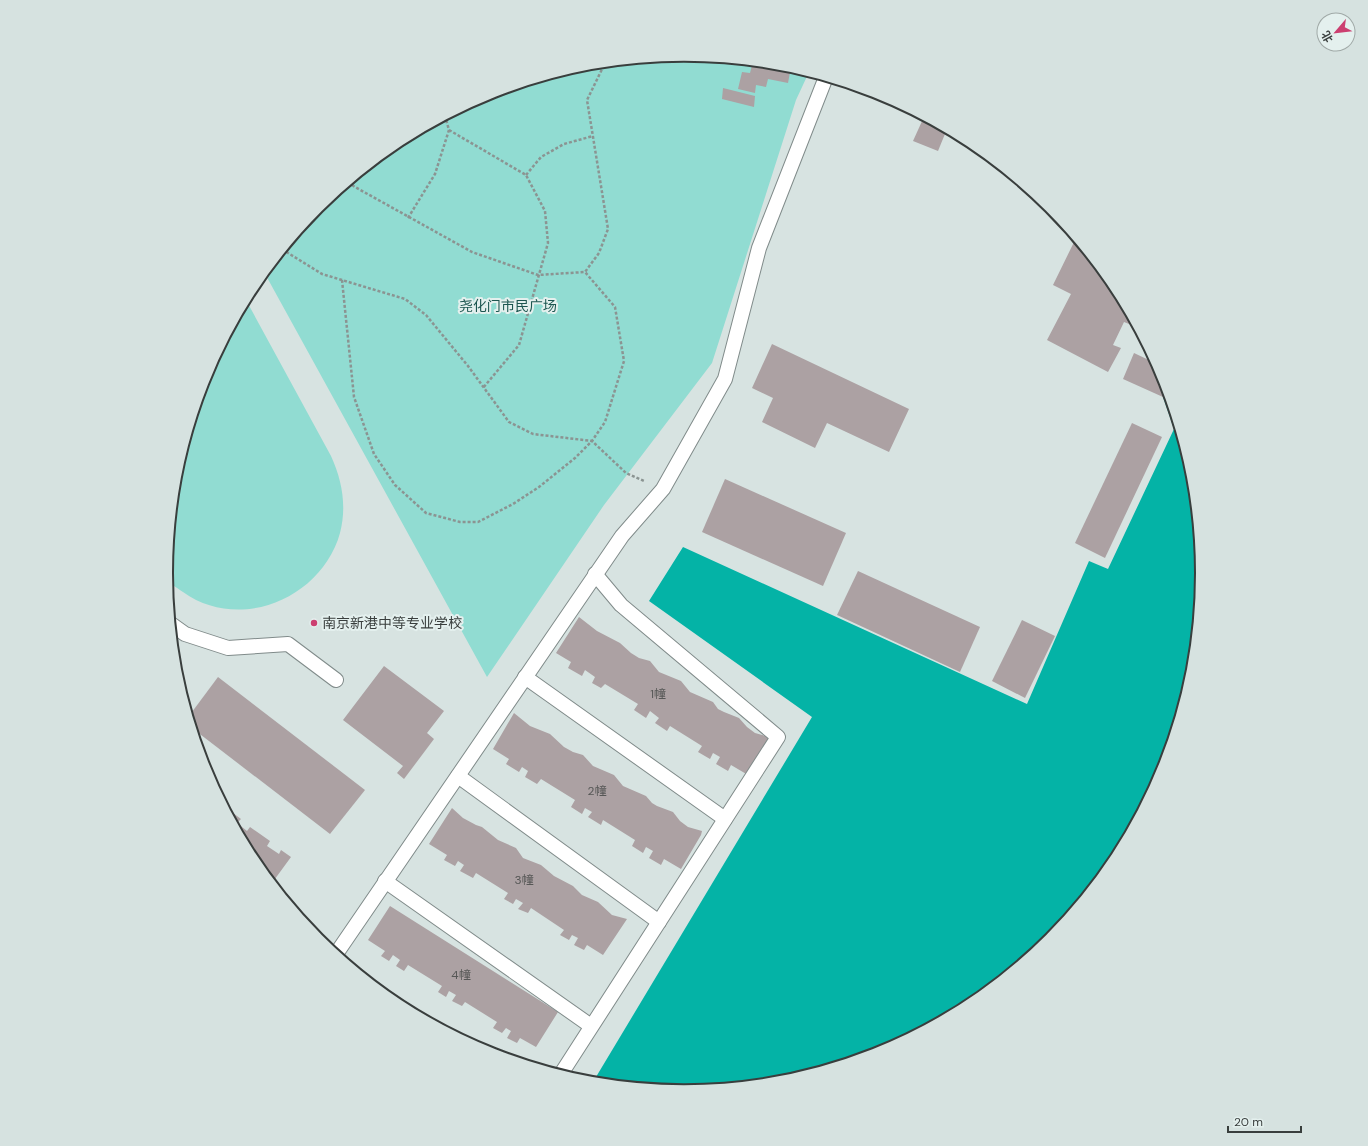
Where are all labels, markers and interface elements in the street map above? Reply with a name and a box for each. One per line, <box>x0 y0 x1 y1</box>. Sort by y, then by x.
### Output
north arrow <box>1316 12 1356 52</box>
text: 北 <box>1318 29 1336 45</box>
park label: 尧化门市民广场 <box>459 297 557 315</box>
place label: 南京新港中等专业学校 <box>322 614 462 632</box>
marker: 南京新港中等专业学校 <box>309 618 319 628</box>
house number: 1幢 <box>650 686 666 702</box>
house number: 2幢 <box>588 783 606 799</box>
house number: 3幢 <box>514 872 534 888</box>
house number: 4幢 <box>451 967 471 983</box>
scale bar <box>1228 1108 1301 1134</box>
text: 20 m <box>1234 1114 1263 1130</box>

